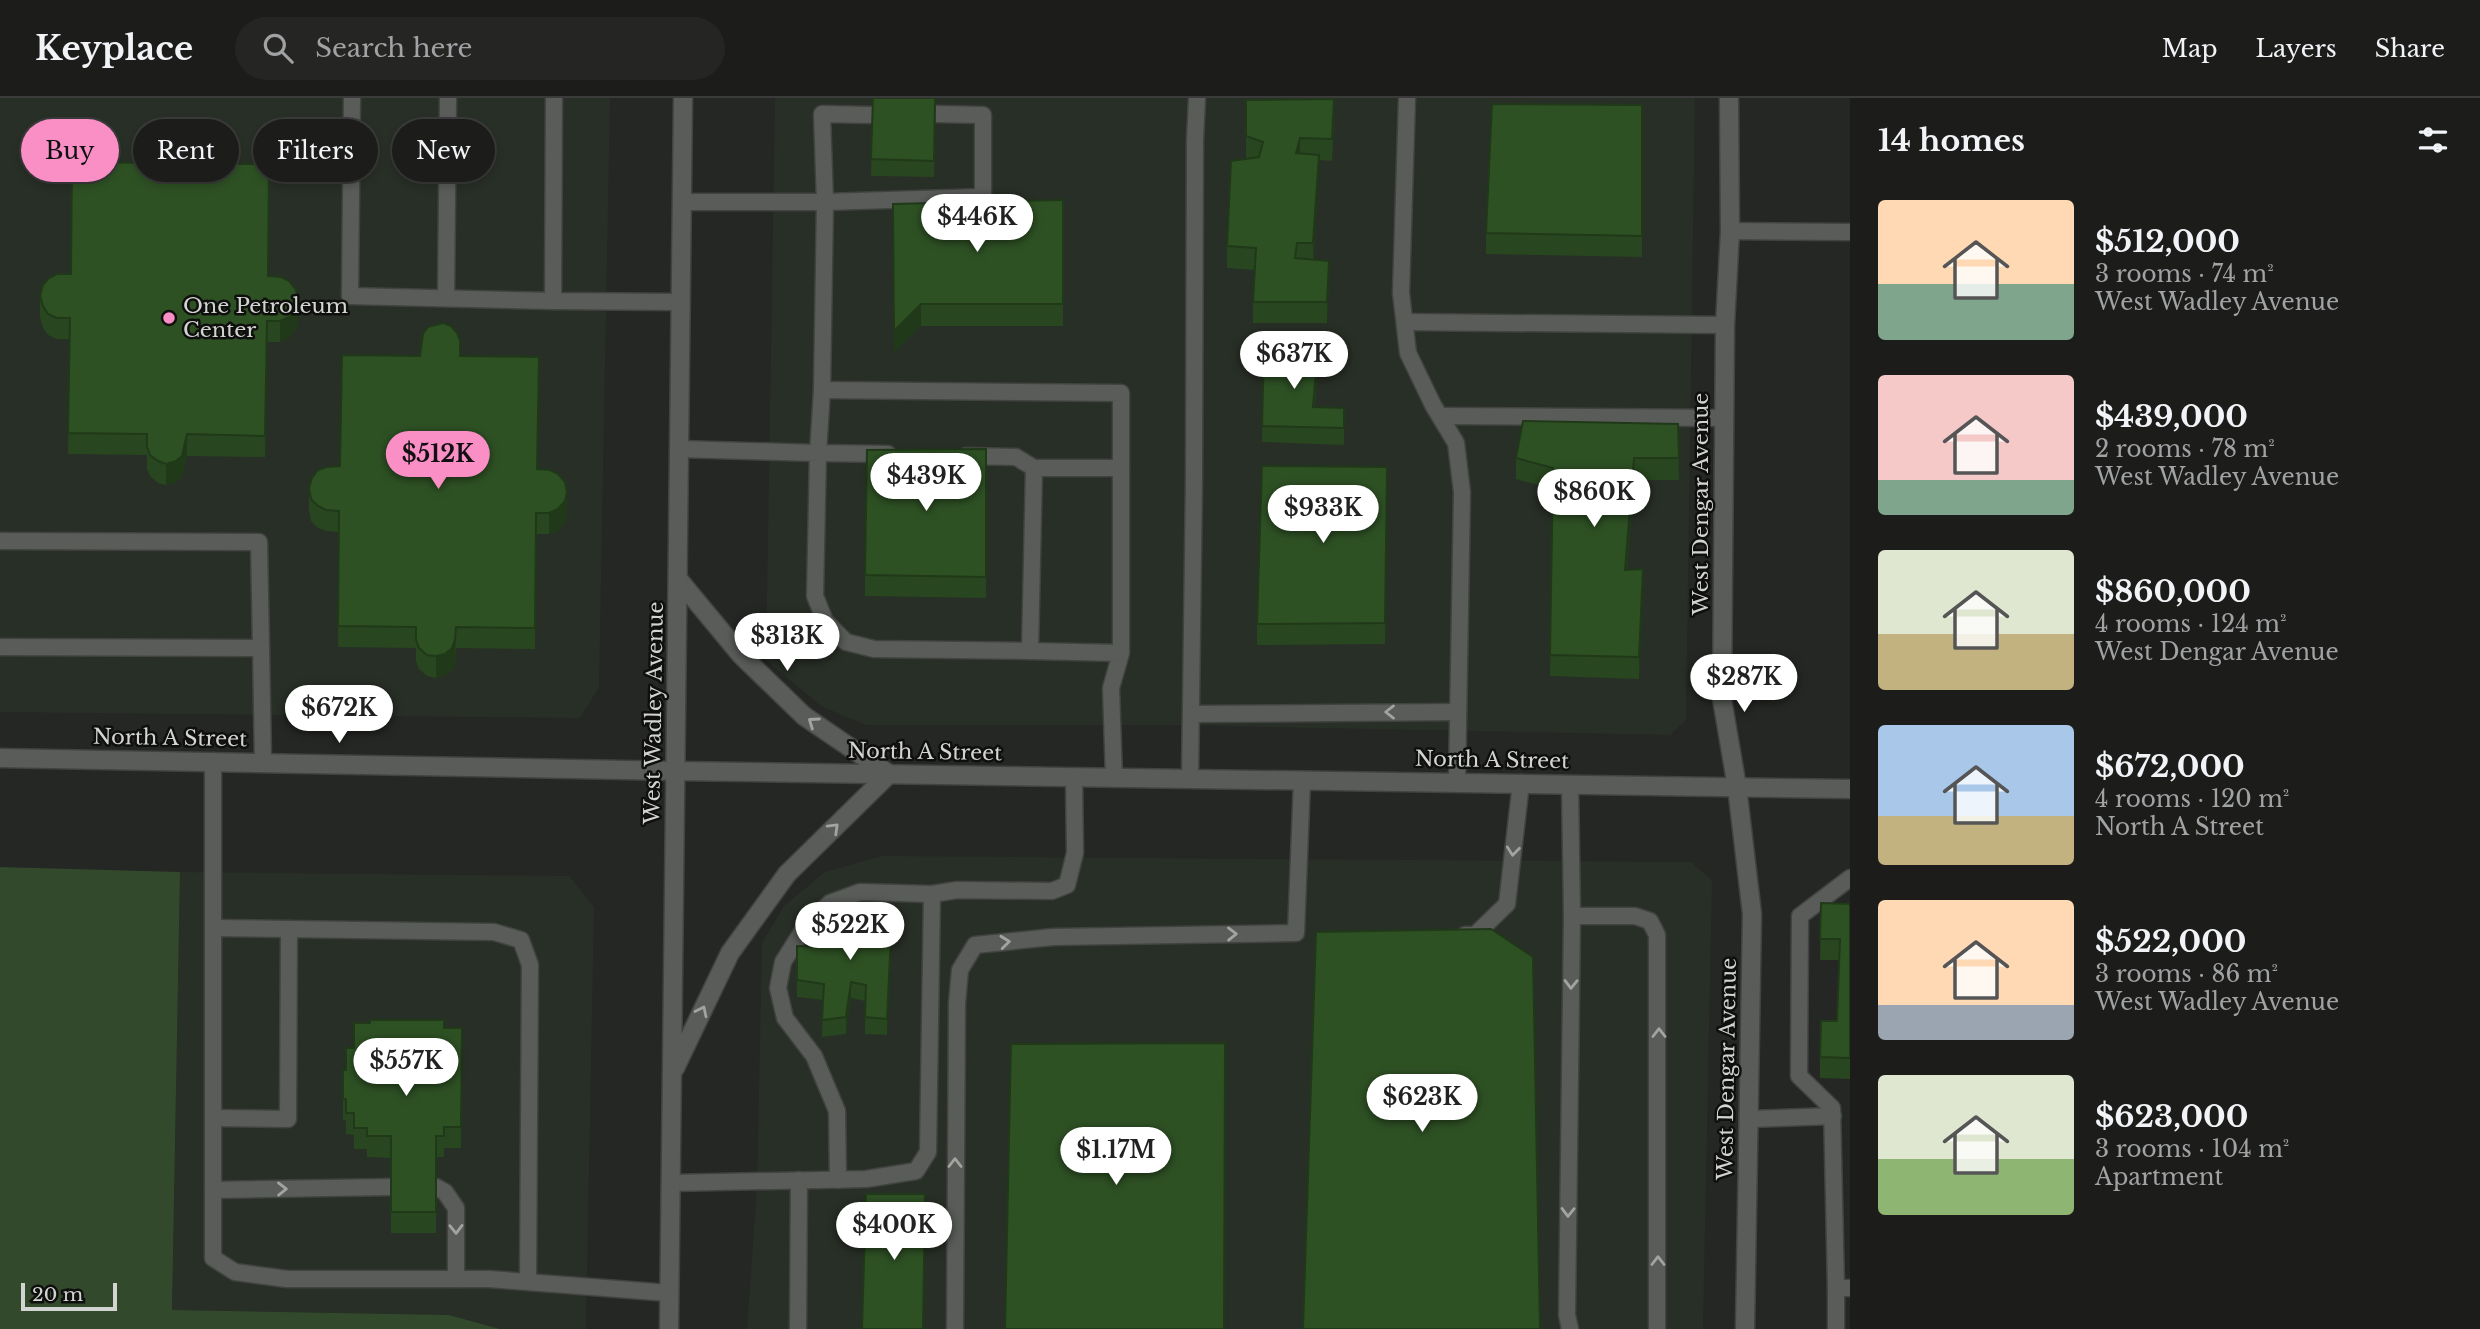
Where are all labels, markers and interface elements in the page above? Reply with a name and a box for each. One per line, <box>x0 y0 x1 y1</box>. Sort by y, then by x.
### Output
search box <box>235 17 725 80</box>
text: Keyplace <box>35 28 193 69</box>
icon: search <box>259 29 297 67</box>
text: Search here <box>315 32 472 64</box>
text: Map <box>2162 34 2218 63</box>
text: Layers <box>2256 34 2337 63</box>
text: Share <box>2375 34 2445 63</box>
chip: Buy <box>21 119 119 182</box>
chip: Rent <box>133 119 239 182</box>
chip: Filters <box>253 119 378 182</box>
chip: New <box>392 119 495 182</box>
icon: filters <box>2414 121 2452 159</box>
text: 14 homes <box>1878 122 2025 159</box>
pin: $446K <box>928 194 1026 254</box>
text: $446K <box>937 203 1017 231</box>
text: $512,000 <box>2095 223 2240 260</box>
icon: home <box>1934 228 2018 312</box>
text: 3 rooms · 74 m² <box>2095 260 2274 288</box>
text: West Wadley Avenue <box>2095 288 2339 316</box>
place label: One Petroleum Center <box>183 293 349 343</box>
marker: One Petroleum Center <box>161 310 177 326</box>
pin: $637K <box>1245 331 1343 391</box>
text: $637K <box>1256 340 1332 368</box>
street label: West Dengar Avenue <box>1688 393 1714 616</box>
text: $439,000 <box>2095 398 2248 435</box>
icon: home <box>1934 403 2018 487</box>
pin: $512K <box>389 432 487 491</box>
text: 2 rooms · 78 m² <box>2095 435 2275 463</box>
text: $512K <box>402 440 474 468</box>
pin: $439K <box>877 454 975 513</box>
text: $439K <box>886 462 966 490</box>
text: West Wadley Avenue <box>2095 463 2339 491</box>
pin: $860K <box>1545 470 1643 529</box>
text: $860K <box>1553 478 1635 506</box>
pin: $933K <box>1274 486 1372 545</box>
text: $933K <box>1284 494 1362 522</box>
text: $860,000 <box>2095 573 2251 610</box>
icon: home <box>1934 578 2018 662</box>
street label: West Wadley Avenue <box>639 601 669 826</box>
text: 4 rooms · 124 m² <box>2095 610 2286 638</box>
pin: $313K <box>738 614 836 673</box>
text: $313K <box>750 622 824 650</box>
text: West Dengar Avenue <box>2095 638 2339 666</box>
pin: $287K <box>1695 654 1793 714</box>
text: $287K <box>1706 663 1782 691</box>
pin: $672K <box>290 686 388 745</box>
text: $672K <box>301 694 377 722</box>
one-way arrow <box>1384 704 1395 720</box>
one-way arrow <box>808 718 821 730</box>
street label: North A Street <box>93 724 247 752</box>
street label: North A Street <box>848 738 1002 766</box>
street label: North A Street <box>1415 746 1569 774</box>
text: $672,000 <box>2095 748 2245 785</box>
icon: home <box>1934 753 2018 837</box>
text: 4 rooms · 120 m² <box>2095 785 2289 813</box>
text: North A Street <box>2095 813 2264 841</box>
one-way arrow <box>826 823 839 836</box>
one-way arrow <box>1506 845 1521 857</box>
pin: $522K <box>801 902 899 962</box>
text: $522K <box>811 911 889 939</box>
text: $522,000 <box>2095 923 2246 960</box>
one-way arrow <box>1228 926 1238 942</box>
icon: home <box>1934 928 2018 1012</box>
one-way arrow <box>1000 935 1011 950</box>
street label: West Dengar Avenue <box>1712 958 1742 1181</box>
text: 3 rooms · 86 m² <box>2095 960 2278 988</box>
one-way arrow <box>1563 980 1579 990</box>
text: West Wadley Avenue <box>2095 988 2339 1016</box>
one-way arrow <box>694 1006 708 1018</box>
one-way arrow <box>1651 1028 1667 1038</box>
pin: $557K <box>357 1038 455 1098</box>
text: $557K <box>369 1047 443 1075</box>
pin: $623K <box>1373 1074 1471 1134</box>
text: $623K <box>1383 1083 1461 1111</box>
text: $623,000 <box>2095 1098 2248 1135</box>
icon: home <box>1934 1103 2018 1187</box>
pin: $1.17M <box>1059 1128 1173 1187</box>
text: 3 rooms · 104 m² <box>2095 1135 2289 1163</box>
text: $1.17M <box>1076 1136 1156 1164</box>
one-way arrow <box>947 1157 963 1168</box>
text: Apartment <box>2095 1163 2223 1191</box>
one-way arrow <box>277 1181 288 1196</box>
pin: $400K <box>845 1202 943 1262</box>
one-way arrow <box>1560 1207 1576 1218</box>
text: $400K <box>852 1211 936 1239</box>
one-way arrow <box>448 1224 464 1234</box>
one-way arrow <box>1650 1255 1666 1266</box>
scale bar <box>21 1280 117 1312</box>
text: 20 m <box>32 1283 83 1306</box>

